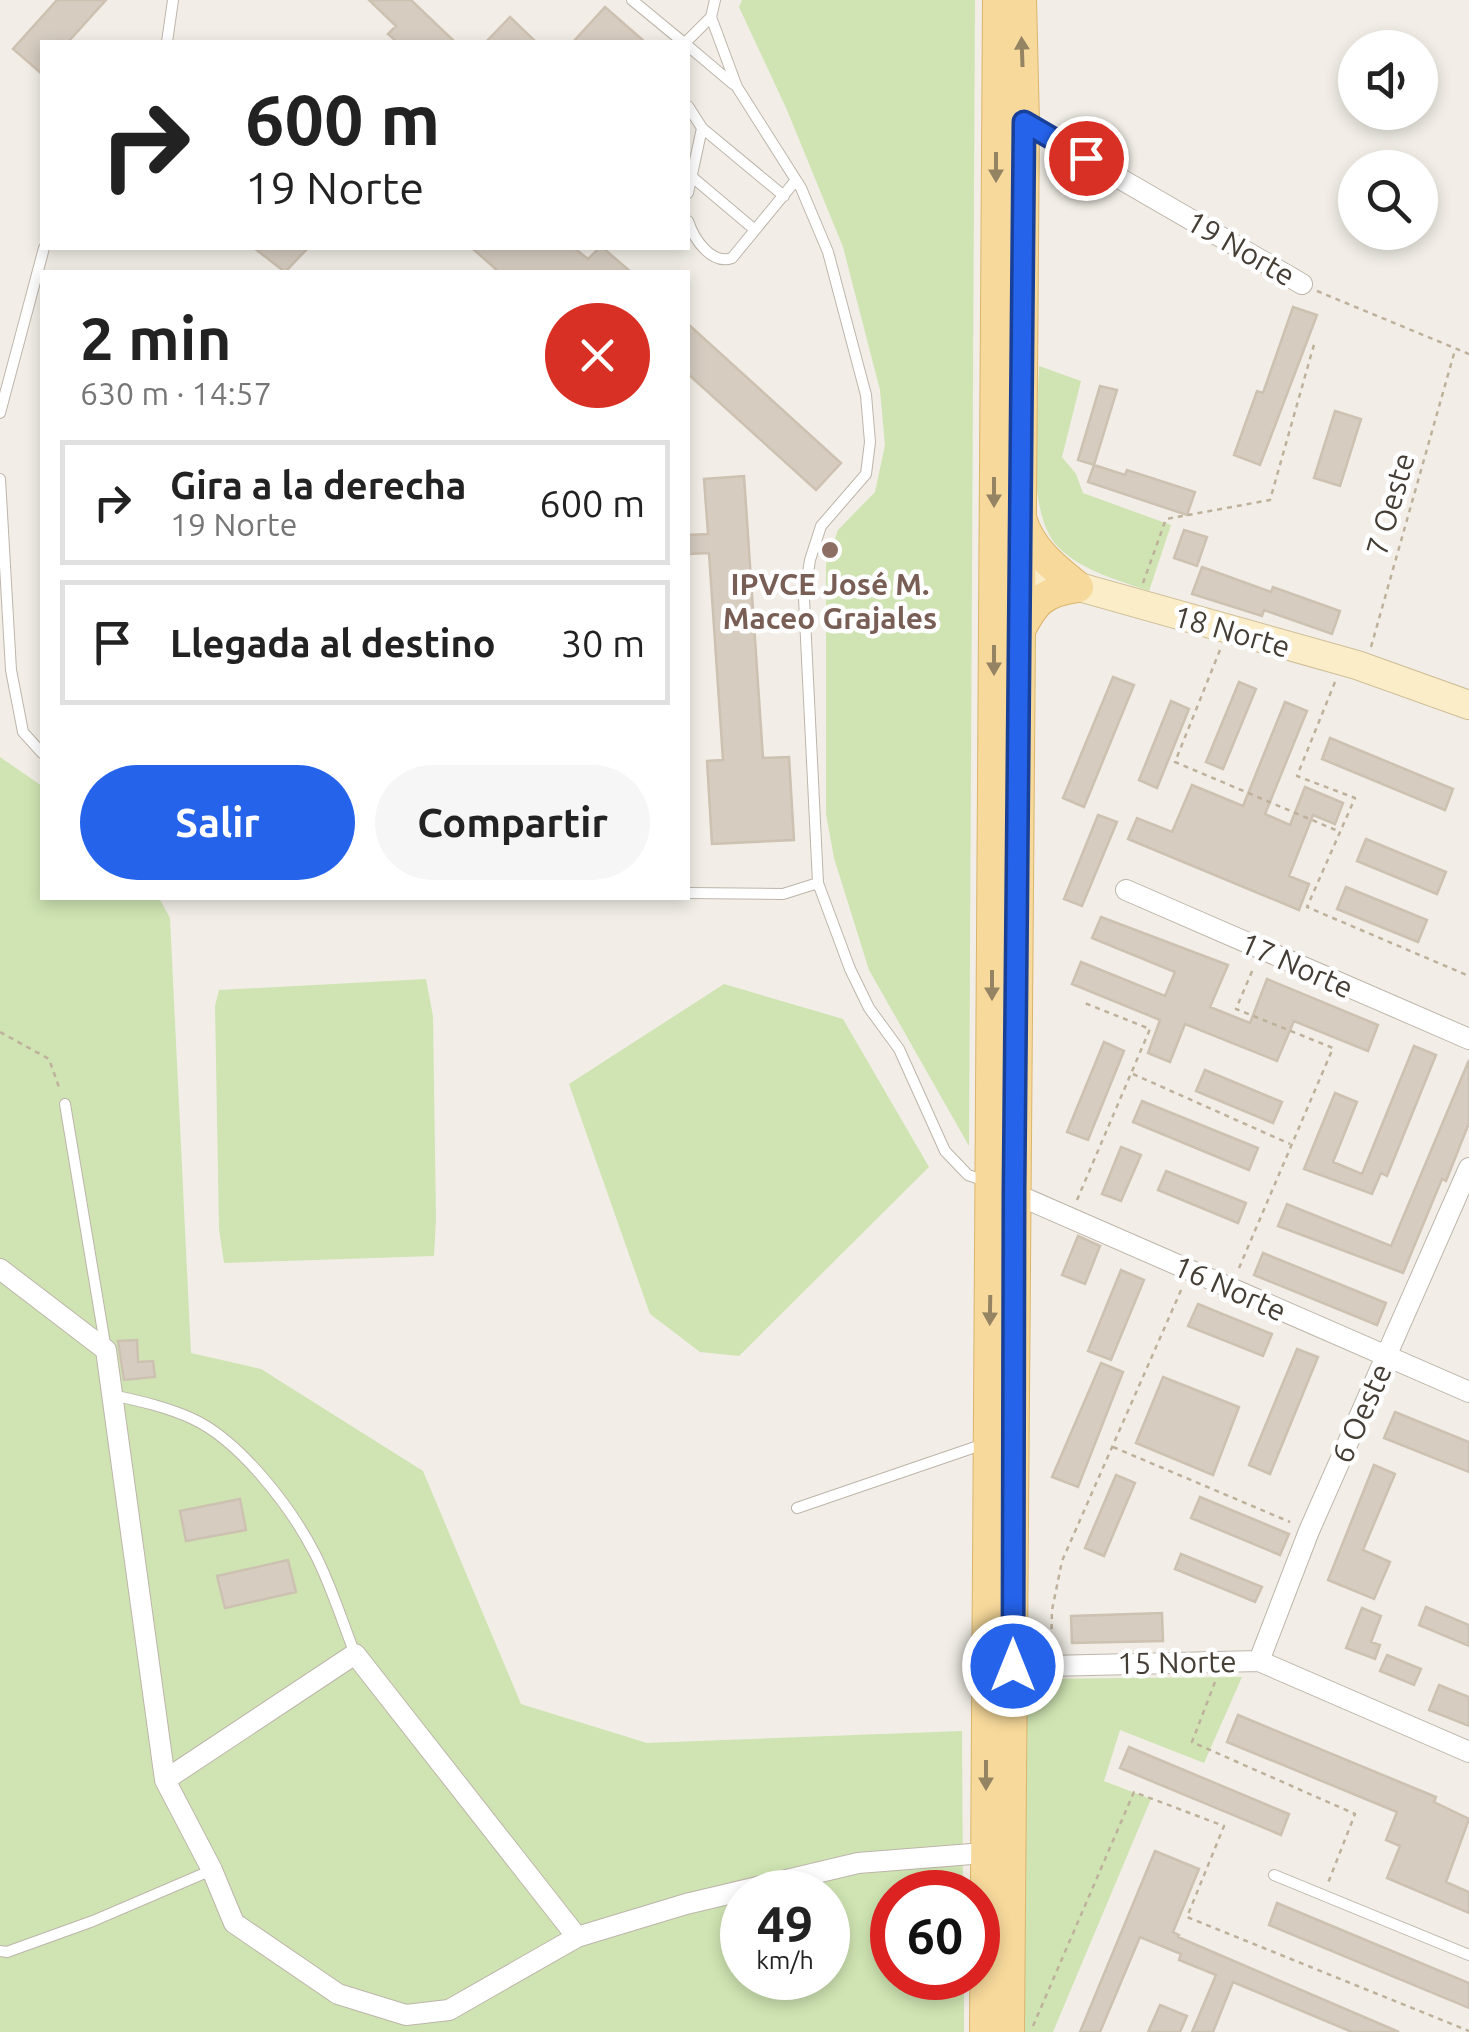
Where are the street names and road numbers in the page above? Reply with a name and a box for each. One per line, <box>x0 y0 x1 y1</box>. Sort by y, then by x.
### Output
street label: 19 Norte <box>1181 203 1301 293</box>
street label: 7 Oeste <box>1359 449 1421 559</box>
street label: 18 Norte <box>1170 598 1294 664</box>
street label: 17 Norte <box>1236 925 1358 1005</box>
street label: 16 Norte <box>1169 1248 1291 1328</box>
street label: 6 Oeste <box>1324 1358 1398 1468</box>
street label: 15 Norte <box>1117 1644 1237 1680</box>

